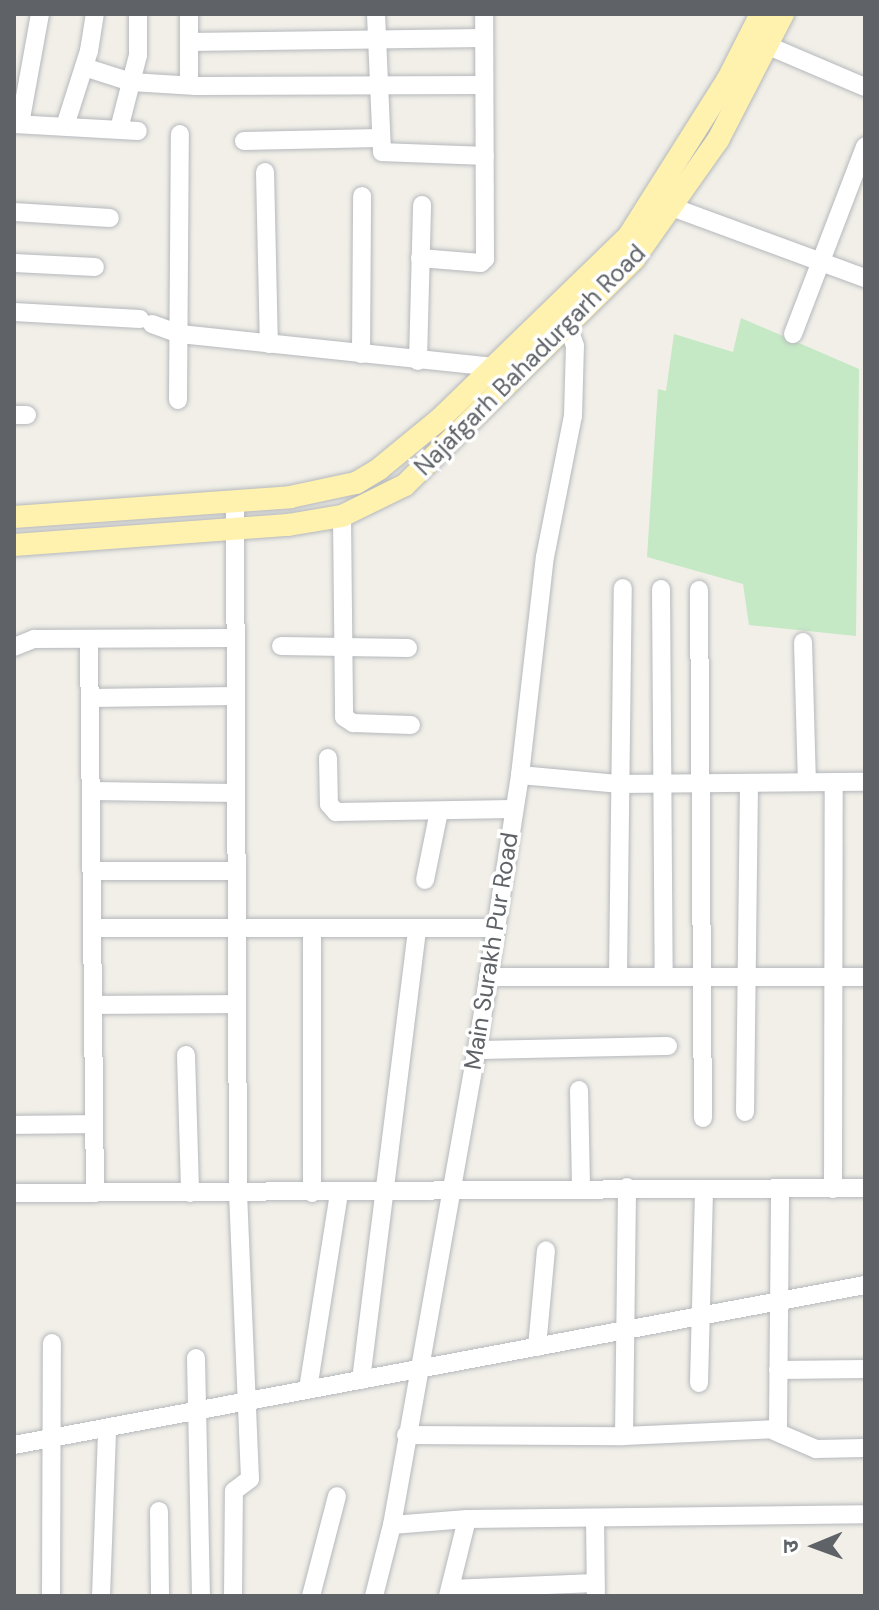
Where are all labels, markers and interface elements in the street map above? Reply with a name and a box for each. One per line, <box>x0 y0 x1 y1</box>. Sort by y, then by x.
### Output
street label: Najafgarh Bahadurgarh Road <box>409 239 651 481</box>
street label: Main Surakh Pur Road <box>458 830 524 1072</box>
north arrow <box>775 1506 855 1586</box>
text: उ <box>776 1540 805 1553</box>

